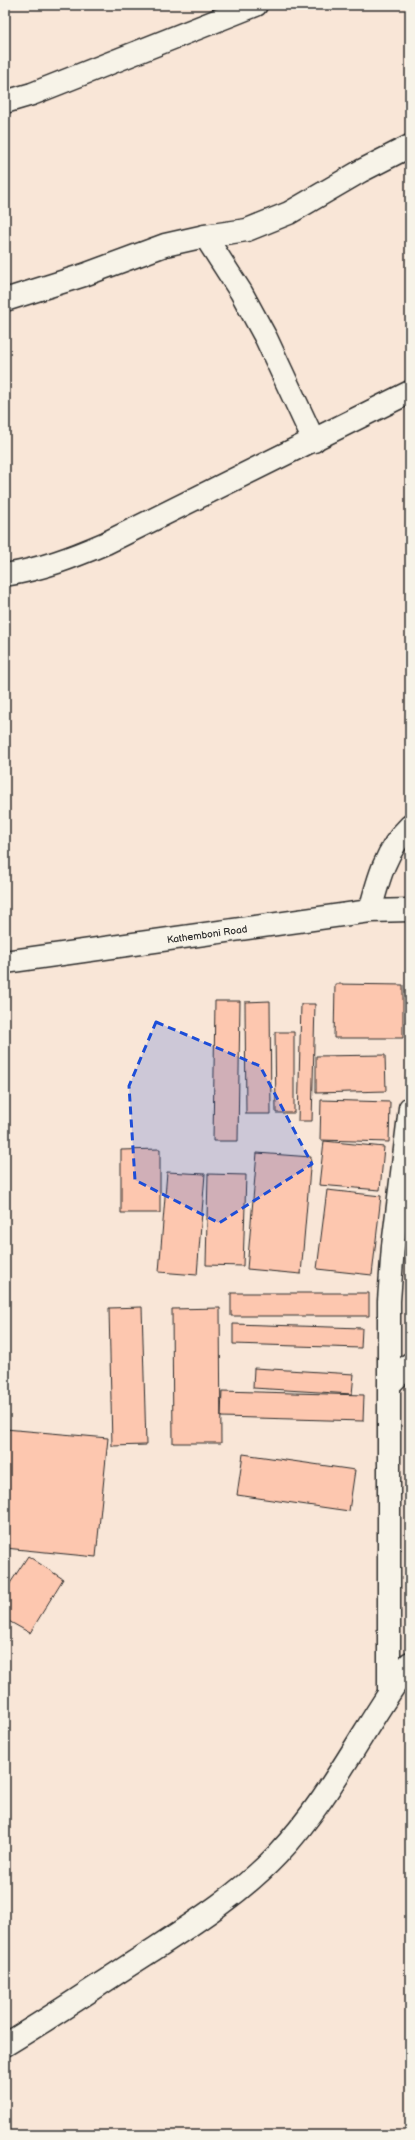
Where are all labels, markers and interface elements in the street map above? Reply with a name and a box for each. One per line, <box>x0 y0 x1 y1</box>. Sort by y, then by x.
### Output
street label: Kathemboni Road <box>166 923 248 946</box>

